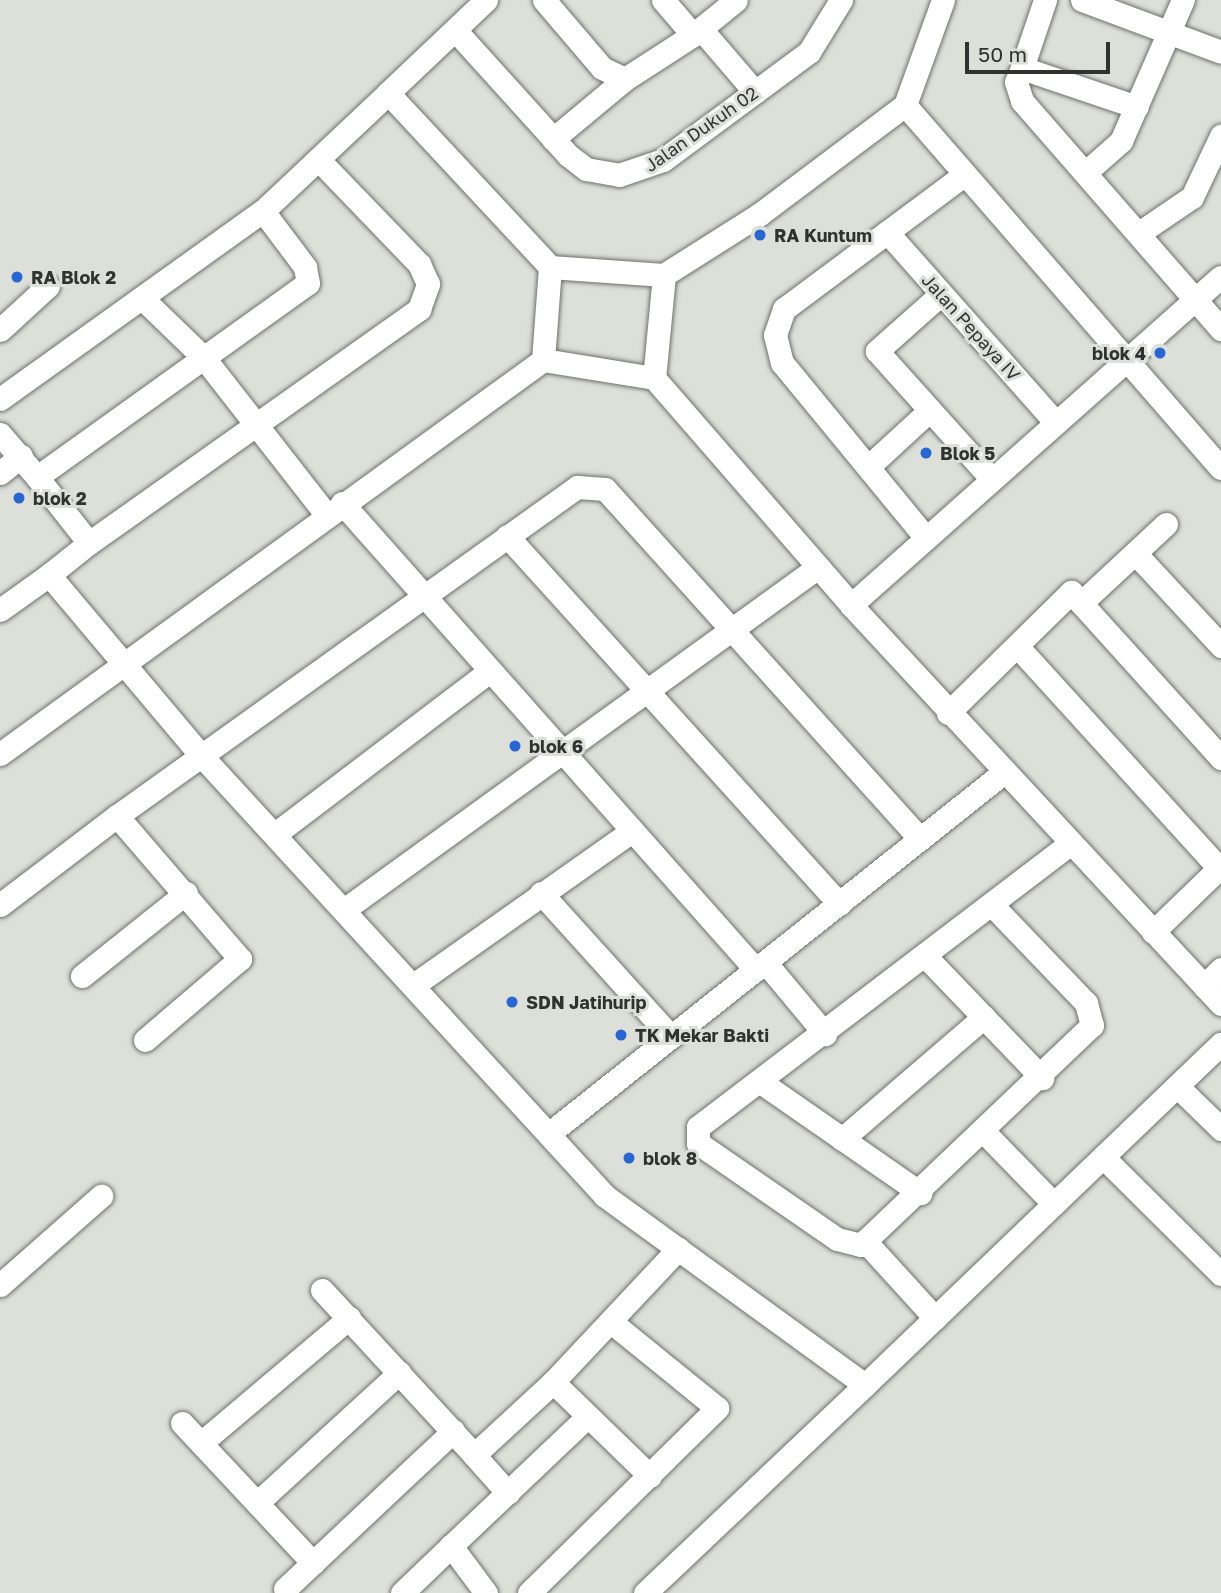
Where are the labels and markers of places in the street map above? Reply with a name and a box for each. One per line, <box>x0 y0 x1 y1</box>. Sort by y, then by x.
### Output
place label: RA Kuntum <box>774 224 872 246</box>
marker: RA Kuntum <box>752 227 768 243</box>
place label: RA Blok 2 <box>31 266 116 288</box>
marker: RA Blok 2 <box>9 269 25 285</box>
place label: blok 4 <box>1092 342 1146 364</box>
marker: blok 4 <box>1152 345 1168 361</box>
place label: Blok 5 <box>940 442 995 464</box>
marker: Blok 5 <box>918 445 934 461</box>
place label: blok 2 <box>33 487 87 509</box>
marker: blok 2 <box>11 490 27 506</box>
place label: blok 6 <box>529 735 583 757</box>
marker: blok 6 <box>507 738 523 754</box>
place label: SDN Jatihurip <box>526 991 647 1013</box>
marker: SDN Jatihurip <box>504 994 520 1010</box>
place label: TK Mekar Bakti <box>635 1024 769 1046</box>
marker: TK Mekar Bakti <box>613 1027 629 1043</box>
place label: blok 8 <box>643 1147 697 1169</box>
marker: blok 8 <box>621 1150 637 1166</box>

